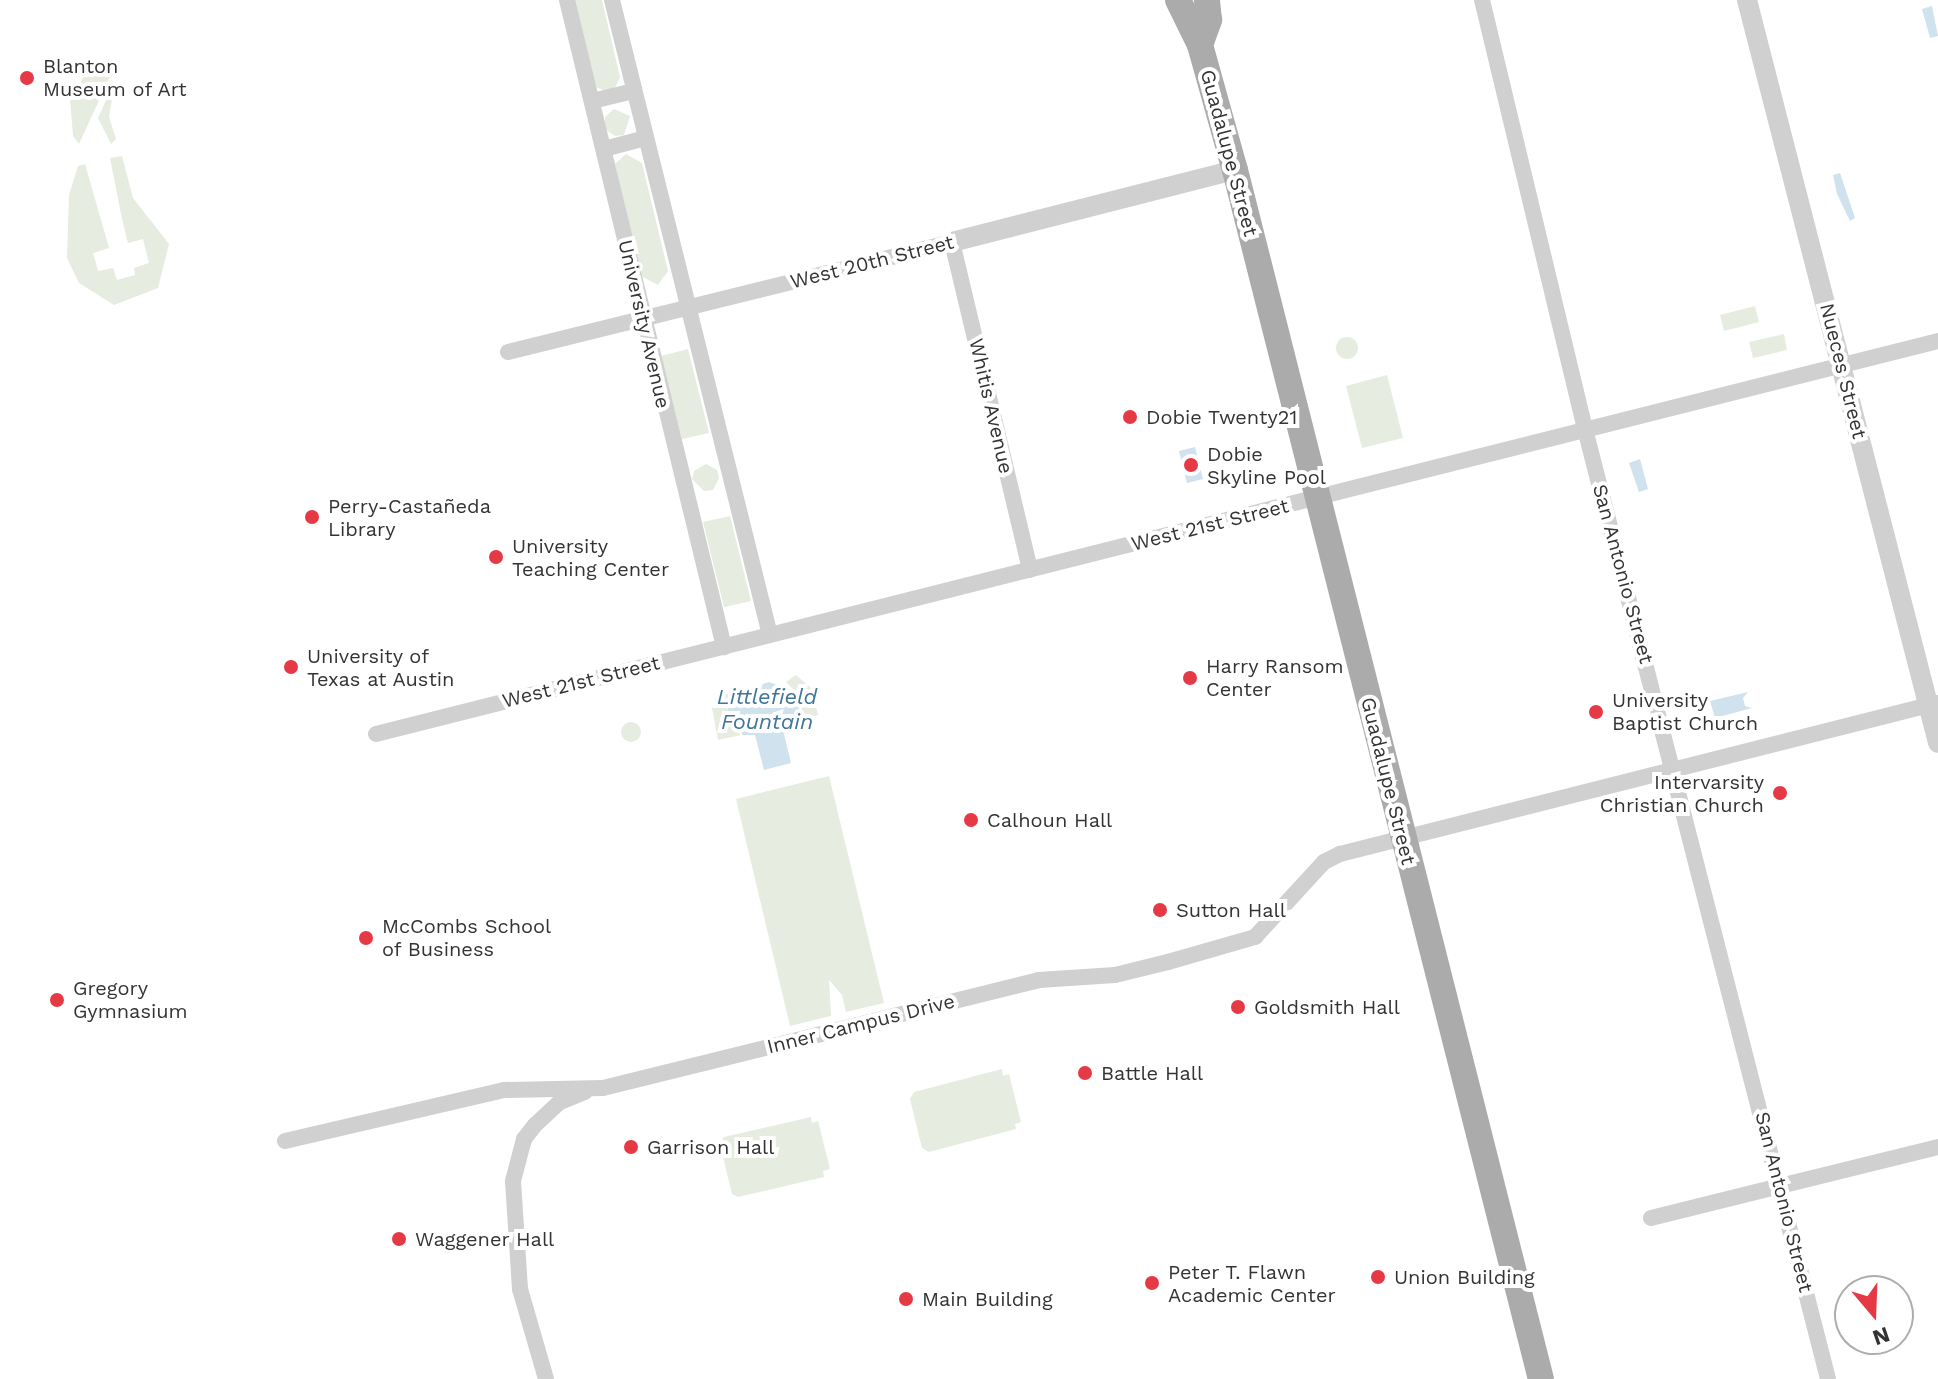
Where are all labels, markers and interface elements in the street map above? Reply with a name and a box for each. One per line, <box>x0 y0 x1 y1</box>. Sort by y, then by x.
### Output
place label: Blanton Museum of Art <box>43 54 188 101</box>
street label: Guadalupe Street <box>1195 67 1263 239</box>
marker: Blanton Museum of Art <box>18 69 36 87</box>
street label: West 20th Street <box>788 230 956 294</box>
street label: University Avenue <box>613 237 675 411</box>
street label: Nueces Street <box>1815 301 1871 441</box>
street label: Whitis Avenue <box>964 336 1018 476</box>
place label: Dobie Twenty21 <box>1146 405 1298 429</box>
marker: Dobie Twenty21 <box>1121 408 1139 426</box>
place label: Dobie Skyline Pool <box>1207 442 1326 489</box>
marker: Dobie Skyline Pool <box>1182 456 1200 474</box>
street label: San Antonio Street <box>1587 481 1659 667</box>
place label: Perry-Castañeda Library <box>328 494 491 541</box>
street label: West 21st Street <box>1129 494 1291 556</box>
marker: Perry-Castañeda Library <box>303 508 321 526</box>
place label: University Teaching Center <box>512 534 669 581</box>
marker: University Teaching Center <box>487 548 505 566</box>
place label: University of Texas at Austin <box>307 644 455 691</box>
street label: West 21st Street <box>500 651 662 713</box>
place label: Harry Ransom Center <box>1206 654 1344 701</box>
marker: University of Texas at Austin <box>282 658 300 676</box>
marker: Harry Ransom Center <box>1181 669 1199 687</box>
water label: Littlefield Fountain <box>717 683 817 734</box>
place label: University Baptist Church <box>1612 688 1758 735</box>
street label: Guadalupe Street <box>1356 695 1420 867</box>
marker: University Baptist Church <box>1587 703 1605 721</box>
place label: Intervarsity Christian Church <box>1600 770 1764 817</box>
marker: Intervarsity Christian Church <box>1771 784 1789 802</box>
place label: Calhoun Hall <box>987 808 1112 832</box>
marker: Calhoun Hall <box>962 811 980 829</box>
place label: Sutton Hall <box>1176 898 1286 922</box>
marker: Sutton Hall <box>1151 901 1169 919</box>
place label: McCombs School of Business <box>382 914 551 961</box>
marker: McCombs School of Business <box>357 929 375 947</box>
place label: Gregory Gymnasium <box>73 976 188 1023</box>
street label: Inner Campus Drive <box>764 989 958 1059</box>
marker: Gregory Gymnasium <box>48 991 66 1009</box>
place label: Goldsmith Hall <box>1254 995 1400 1019</box>
marker: Goldsmith Hall <box>1229 998 1247 1016</box>
place label: Battle Hall <box>1101 1061 1203 1085</box>
marker: Battle Hall <box>1076 1064 1094 1082</box>
street label: San Antonio Street <box>1750 1109 1818 1295</box>
place label: Garrison Hall <box>647 1135 774 1159</box>
marker: Garrison Hall <box>622 1138 640 1156</box>
place label: Waggener Hall <box>415 1227 555 1251</box>
marker: Waggener Hall <box>390 1230 408 1248</box>
place label: Peter T. Flawn Academic Center <box>1168 1260 1336 1307</box>
place label: Union Building <box>1394 1265 1535 1289</box>
marker: Union Building <box>1369 1268 1387 1286</box>
marker: Peter T. Flawn Academic Center <box>1143 1274 1161 1292</box>
north arrow <box>1834 1275 1914 1355</box>
place label: Main Building <box>922 1287 1053 1311</box>
marker: Main Building <box>897 1290 915 1308</box>
text: N <box>1870 1322 1893 1351</box>

